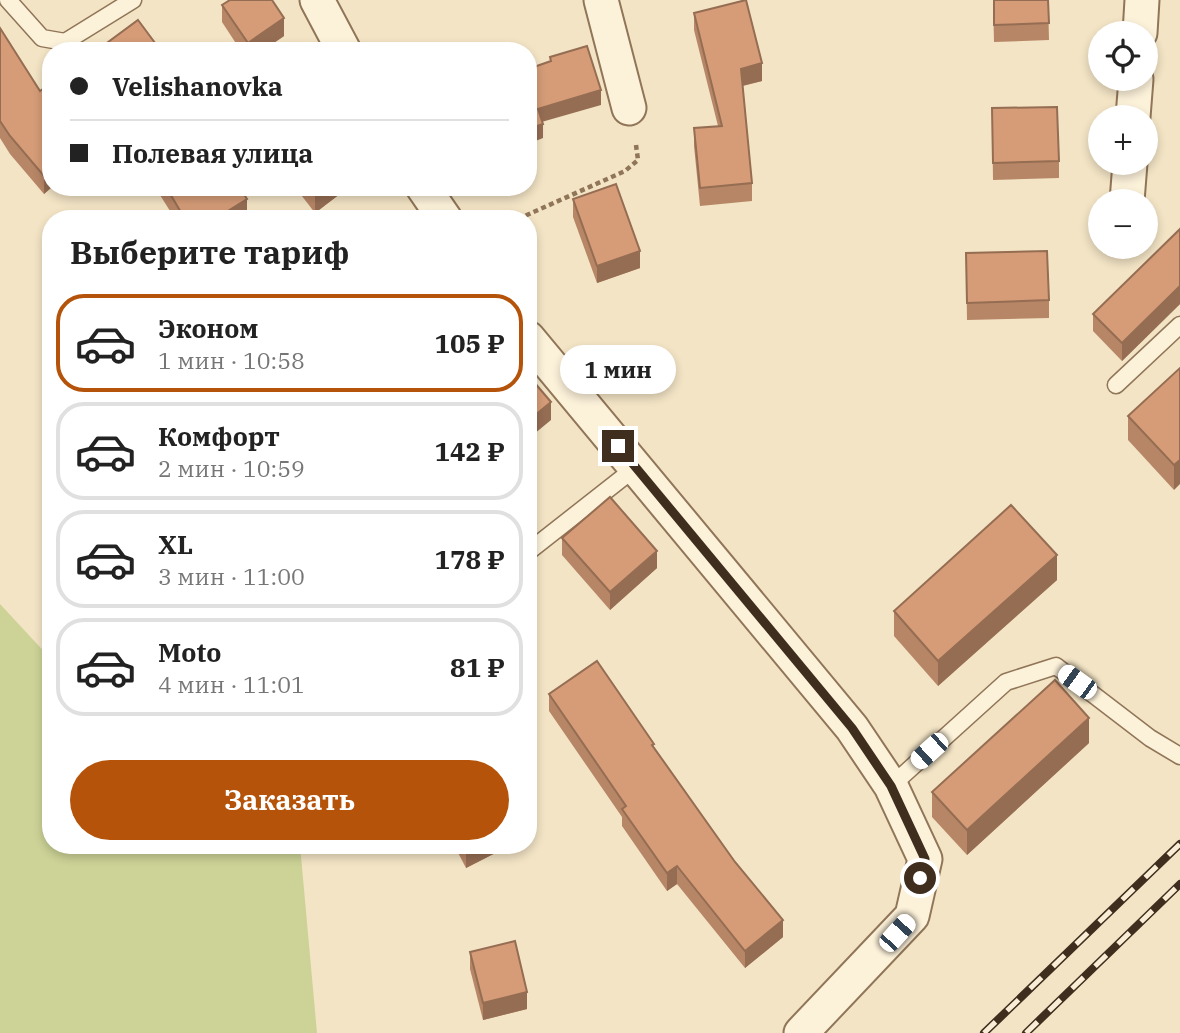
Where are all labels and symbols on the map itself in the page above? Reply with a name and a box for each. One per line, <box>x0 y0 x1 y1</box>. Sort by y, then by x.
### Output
callout: 1 мин <box>560 344 676 394</box>
route end <box>602 430 634 462</box>
car <box>1054 661 1101 703</box>
car <box>907 729 952 773</box>
route start <box>904 862 936 894</box>
car <box>876 910 919 956</box>

